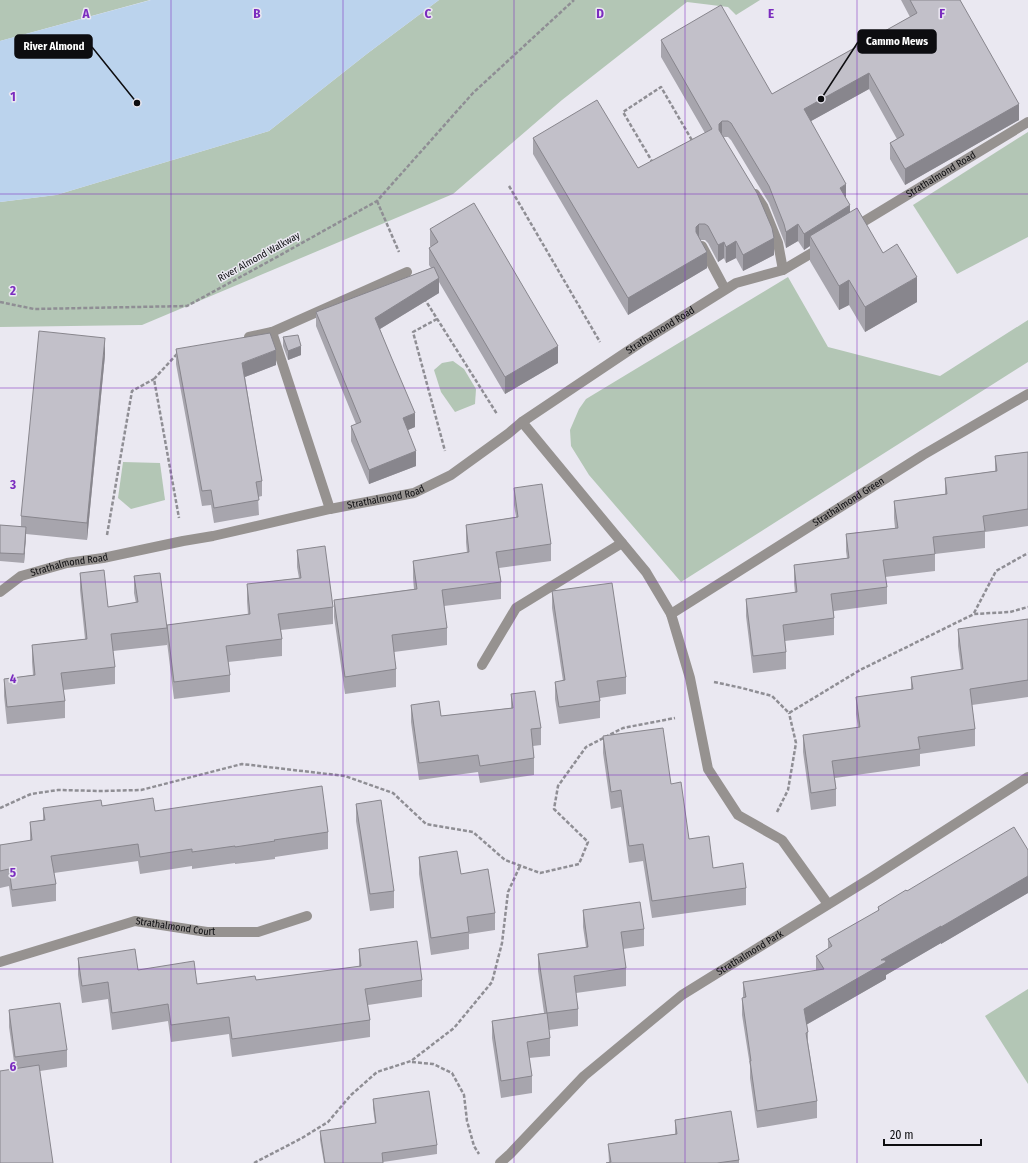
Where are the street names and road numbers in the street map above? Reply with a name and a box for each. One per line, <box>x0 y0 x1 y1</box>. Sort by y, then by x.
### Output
street label: Strathalmond Road <box>904 149 978 200</box>
street label: River Almond Walkway <box>216 229 303 285</box>
street label: Strathalmond Road <box>624 304 697 357</box>
street label: Strathalmond Green <box>811 475 887 529</box>
street label: Strathalmond Road <box>346 483 427 512</box>
street label: Strathalmond Road <box>29 551 109 579</box>
street label: Strathalmond Court <box>135 915 216 938</box>
street label: Strathalmond Park <box>714 928 786 978</box>

